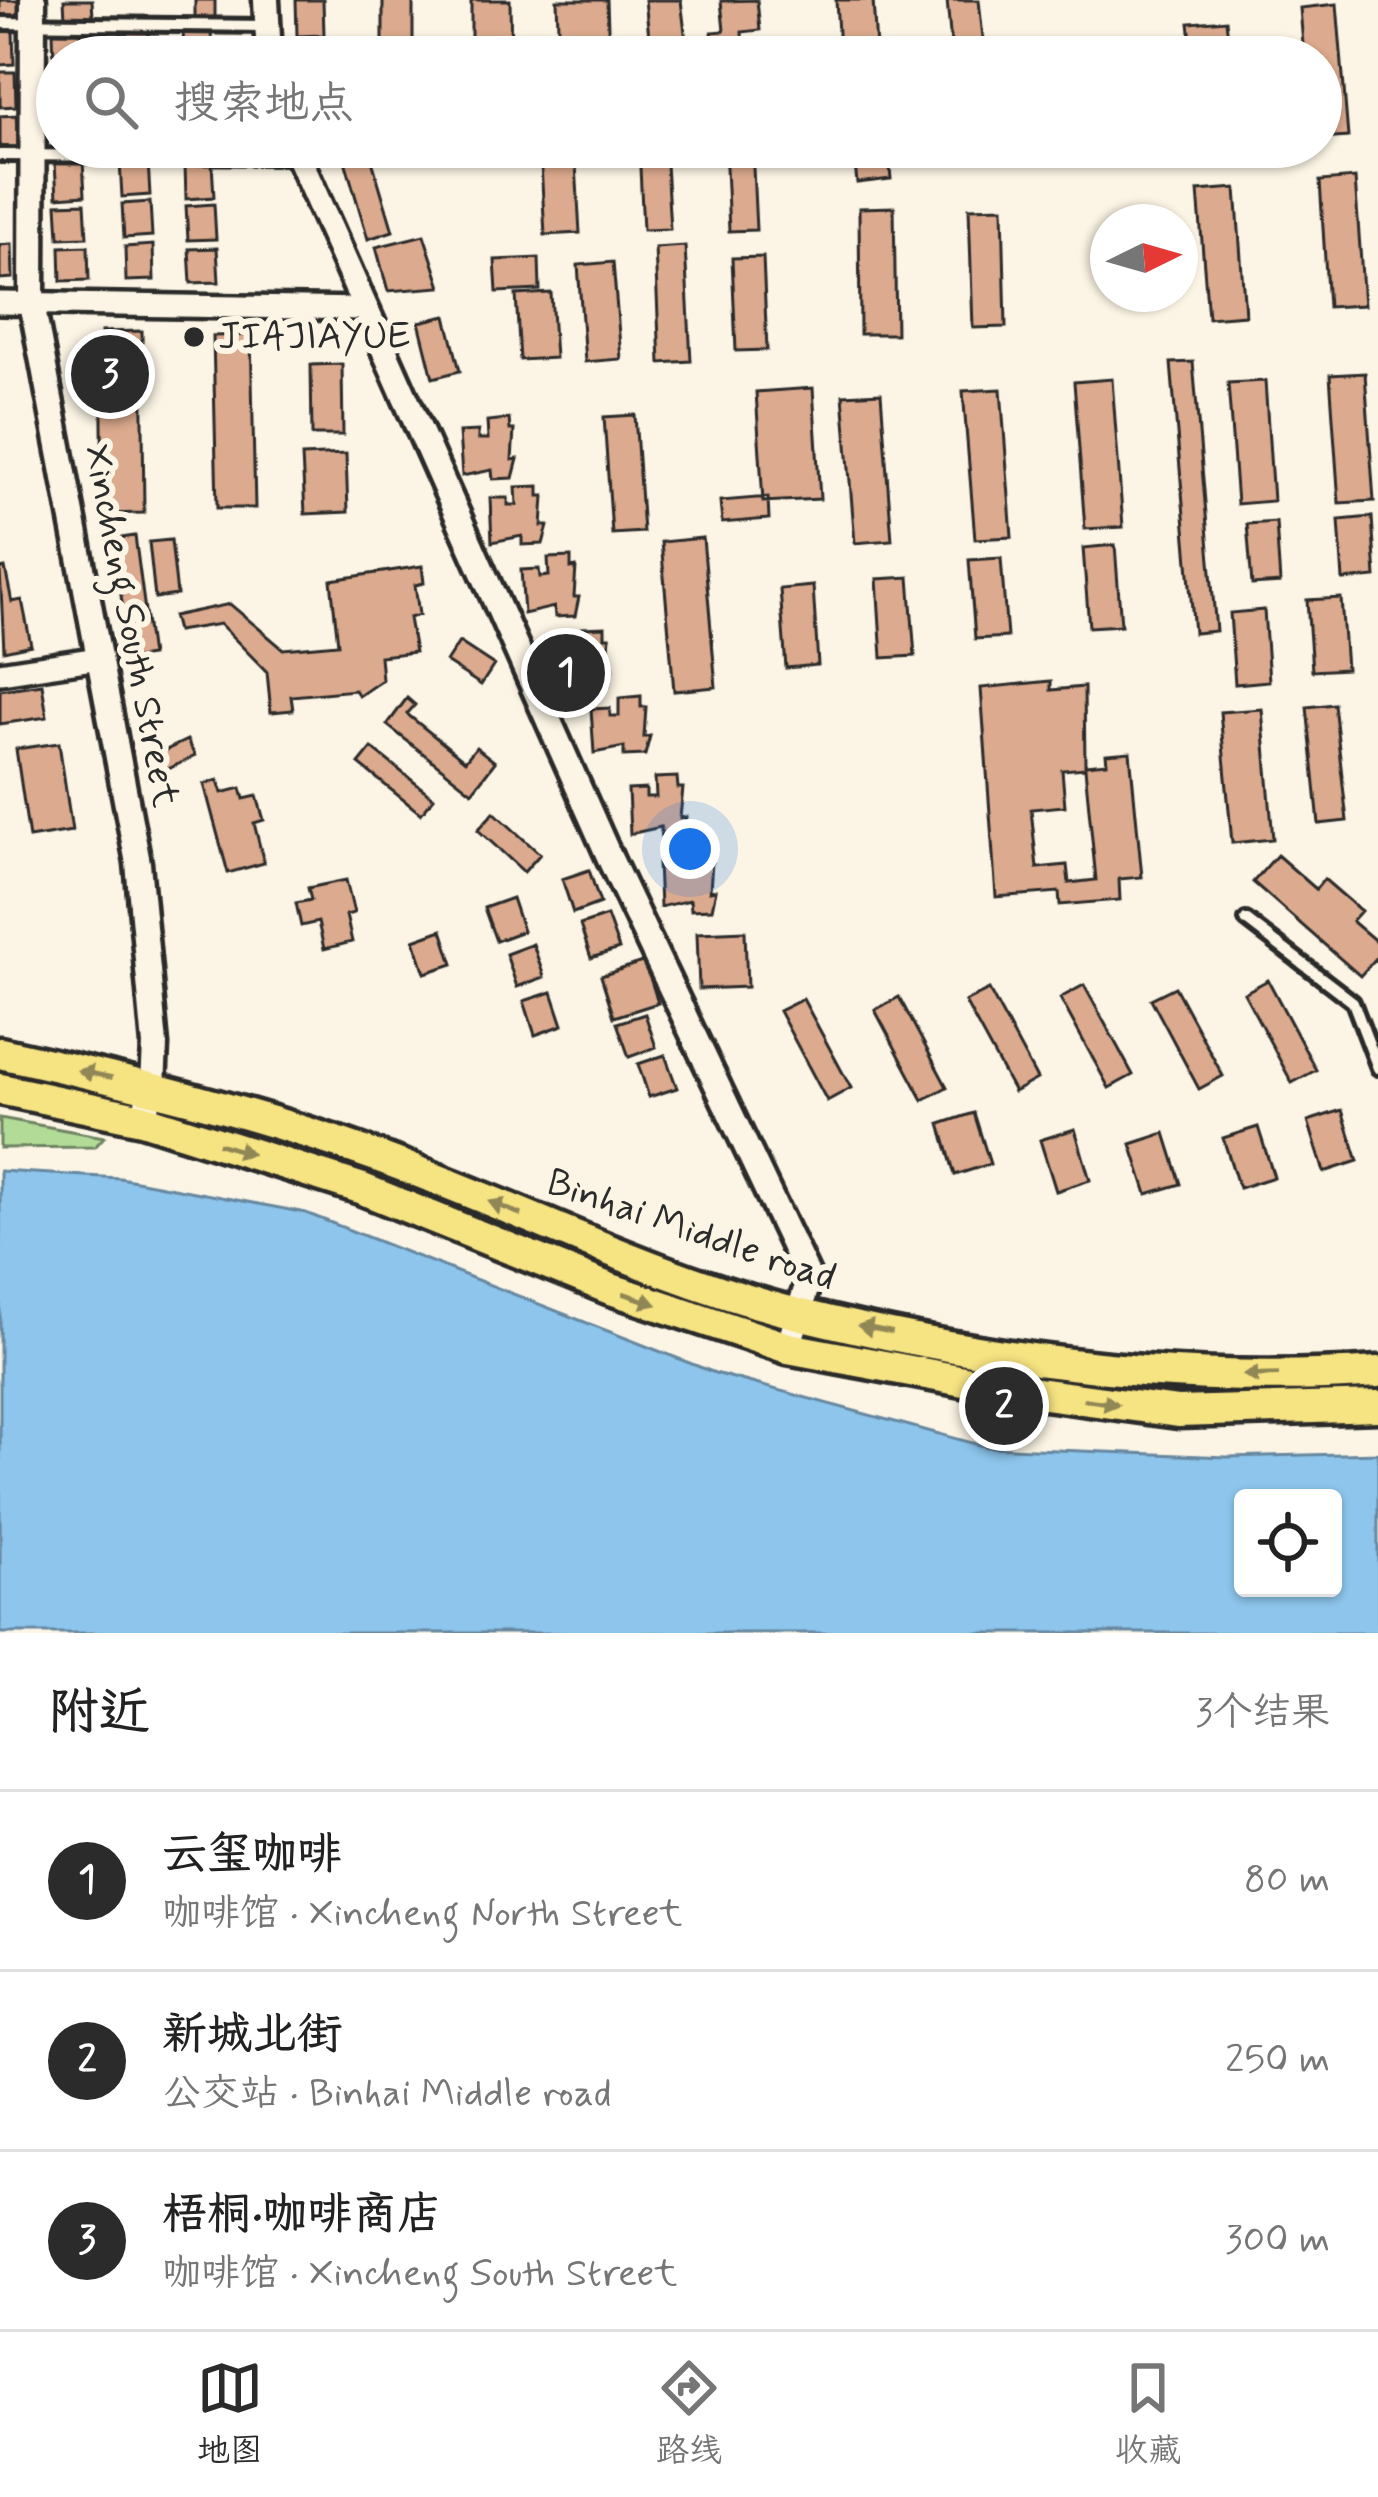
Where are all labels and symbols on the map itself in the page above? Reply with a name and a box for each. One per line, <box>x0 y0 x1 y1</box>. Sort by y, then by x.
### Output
north arrow <box>1090 204 1198 312</box>
place label: JIAJIAYUE <box>218 312 410 363</box>
marker: JIAJIAYUE <box>181 324 207 350</box>
pin: 3 <box>71 329 149 419</box>
street label: Xincheng South Street <box>67 440 190 812</box>
pin: 1 <box>527 628 605 718</box>
your location <box>660 819 720 879</box>
one-way arrow <box>76 1063 114 1082</box>
one-way arrow <box>217 1141 254 1159</box>
street label: Binhai Middle road <box>540 1158 842 1304</box>
one-way arrow <box>487 1198 523 1217</box>
one-way arrow <box>622 1290 659 1309</box>
one-way arrow <box>856 1319 893 1338</box>
pin: 2 <box>965 1361 1043 1451</box>
one-way arrow <box>1241 1366 1279 1385</box>
one-way arrow <box>1083 1393 1121 1412</box>

